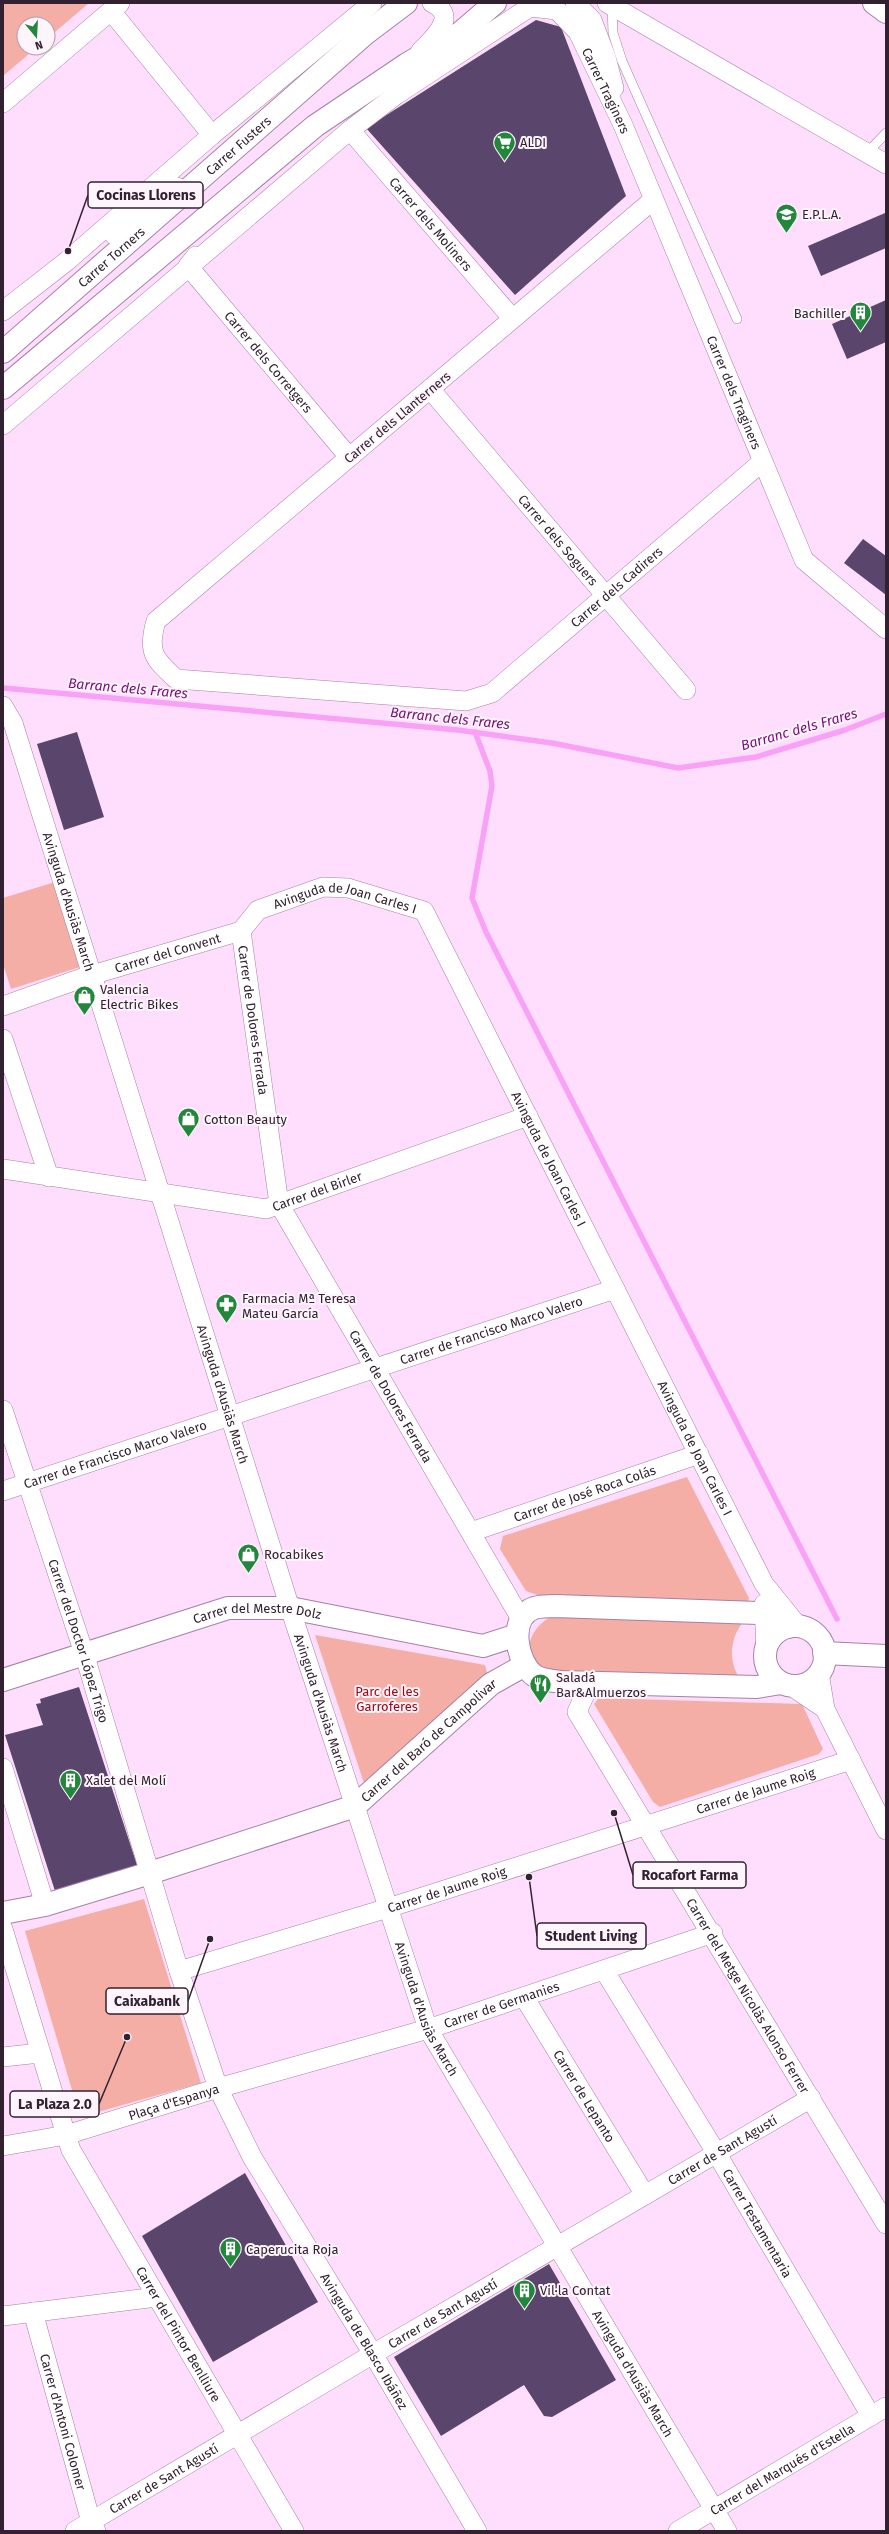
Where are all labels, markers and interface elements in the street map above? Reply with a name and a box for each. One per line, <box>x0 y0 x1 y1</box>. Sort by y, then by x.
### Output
north arrow <box>16 16 56 56</box>
text: N <box>33 38 44 52</box>
street label: Carrer Traginers <box>579 45 633 136</box>
street label: Carrer Fusters <box>203 113 274 178</box>
supermarket icon: ALDI <box>492 129 518 162</box>
place label: ALDI <box>520 135 546 150</box>
street label: Carrer dels Moliners <box>386 174 475 274</box>
callout: Cocinas Llorens <box>88 182 203 208</box>
text: Cocinas Llorens <box>96 187 196 204</box>
school or university icon: E.P.L.A. <box>774 201 800 234</box>
place label: E.P.L.A. <box>802 207 841 222</box>
street label: Carrer Torners <box>75 224 148 291</box>
building icon: Bachiller <box>848 300 874 333</box>
place label: Bachiller <box>794 306 846 321</box>
street label: Carrer dels Corretgers <box>221 308 315 416</box>
street label: Carrer dels Traginers <box>703 333 764 452</box>
street label: Carrer dels Llanterners <box>341 368 454 466</box>
street label: Carrer dels Soguers <box>515 492 601 589</box>
street label: Carrer dels Cadirers <box>568 544 666 630</box>
water label: Barranc dels Frares <box>67 675 189 702</box>
water label: Barranc dels Frares <box>389 704 511 733</box>
water label: Barranc dels Frares <box>739 705 860 754</box>
street label: Avinguda d'Ausiàs March <box>40 830 97 973</box>
text: Avinguda de Joan Carles I <box>271 880 419 916</box>
street label: Avinguda de Joan Carles I <box>270 900 420 918</box>
street label: Carrer del Convent <box>113 930 223 976</box>
street label: Carrer de Dolores Ferrada <box>235 944 271 1096</box>
place label: Valencia Electric Bikes <box>100 982 178 1012</box>
shop icon: Valencia Electric Bikes <box>71 983 97 1016</box>
street label: Avinguda de Joan Carles I <box>508 1089 589 1229</box>
shop icon: Cotton Beauty <box>175 1106 201 1139</box>
place label: Cotton Beauty <box>204 1112 288 1127</box>
street label: Carrer del Birler <box>270 1169 364 1214</box>
place label: Farmacia Mª Teresa Mateu García <box>242 1291 356 1321</box>
pharmacy icon: Farmacia Mª Teresa Mateu García <box>214 1292 240 1325</box>
street label: Carrer de Francisco Marco Valero <box>398 1293 585 1368</box>
street label: Avinguda d'Ausiàs March <box>194 1323 251 1466</box>
street label: Carrer de Dolores Ferrada <box>346 1327 435 1465</box>
street label: Avinguda de Joan Carles I <box>655 1378 735 1518</box>
street label: Carrer de Francisco Marco Valero <box>22 1417 209 1492</box>
street label: Carrer de José Roca Colás <box>512 1462 658 1525</box>
shop icon: Rocabikes <box>236 1541 262 1574</box>
place label: Rocabikes <box>264 1547 324 1562</box>
street label: Carrer del Doctor López Trigo <box>45 1557 111 1725</box>
street label: Carrer del Mestre Dolz <box>191 1601 323 1627</box>
street label: Avinguda d'Ausiàs March <box>291 1632 350 1774</box>
place label: Saladá Bar&Almuerzos <box>556 1670 646 1700</box>
restaurant icon: Saladá Bar&Almuerzos <box>528 1671 554 1704</box>
street label: Carrer del Baró de Campolivar <box>358 1676 499 1805</box>
park label: Parc de les Garroferes <box>355 1684 419 1714</box>
street label: Carrer de Jaume Roig <box>694 1765 817 1817</box>
building icon: Xalet del Molí <box>58 1767 84 1800</box>
place label: Xalet del Molí <box>86 1773 166 1788</box>
callout: Rocafort Farma <box>633 1862 746 1888</box>
street label: Carrer de Jaume Roig <box>386 1864 508 1916</box>
text: Rocafort Farma <box>642 1867 739 1884</box>
street label: Carrer del Metge Nicolàs Alonso Ferrer <box>683 1896 812 2096</box>
callout: Student Living <box>537 1923 646 1949</box>
text: Student Living <box>545 1928 637 1945</box>
street label: Avinguda d'Ausiàs March <box>392 1940 461 2079</box>
street label: Carrer de Germanies <box>442 1978 561 2031</box>
callout: Caixabank <box>106 1988 188 2014</box>
text: Caixabank <box>114 1993 180 2010</box>
street label: Carrer de Lepanto <box>550 2047 618 2145</box>
street label: Plaça d'Espanya <box>127 2081 221 2123</box>
callout: La Plaza 2.0 <box>10 2091 99 2117</box>
text: La Plaza 2.0 <box>18 2096 92 2113</box>
street label: Carrer de Sant Agustí <box>665 2112 780 2188</box>
street label: Carrer Testamentaria <box>719 2166 795 2280</box>
building icon: Caperucita Roja <box>217 2236 243 2269</box>
place label: Caperucita Roja <box>246 2242 339 2257</box>
street label: Carrer del Pintor Benlliure <box>133 2264 224 2405</box>
street label: Avinguda de Blasco Ibáñez <box>317 2270 411 2412</box>
street label: Carrer de Sant Agustí <box>385 2276 500 2352</box>
building icon: Vil·la Contat <box>511 2277 537 2310</box>
place label: Vil·la Contat <box>540 2283 611 2298</box>
street label: Avinguda d'Ausiàs March <box>589 2308 676 2440</box>
street label: Carrer d'Antoni Colomer <box>37 2352 89 2492</box>
street label: Carrer del Marqués d'Estella <box>707 2421 857 2518</box>
street label: Carrer de Sant Agustí <box>107 2441 221 2517</box>

